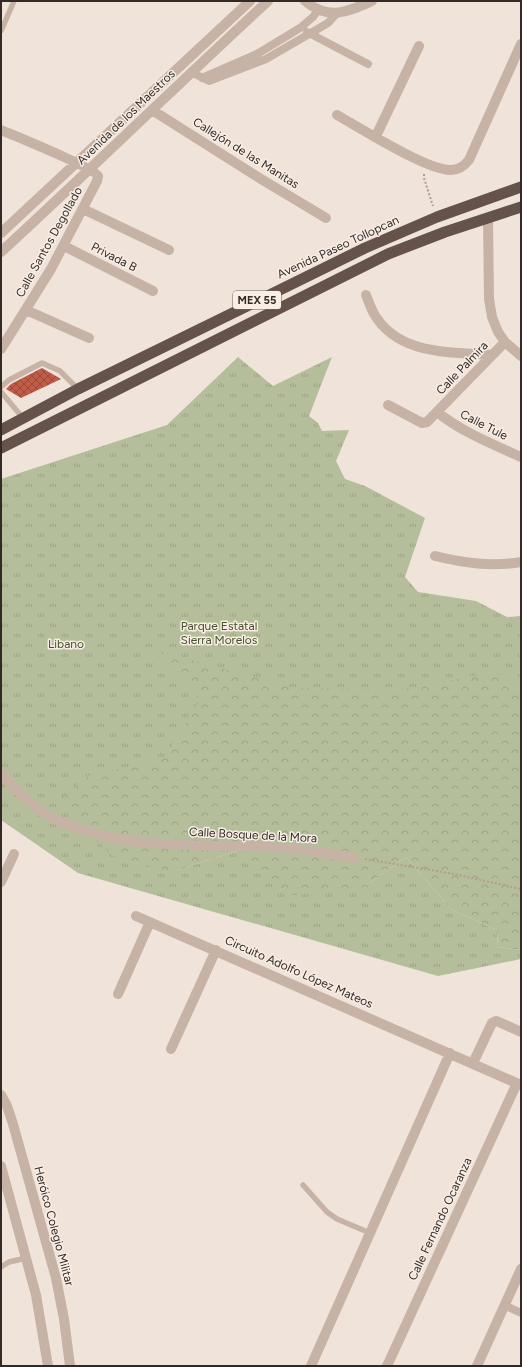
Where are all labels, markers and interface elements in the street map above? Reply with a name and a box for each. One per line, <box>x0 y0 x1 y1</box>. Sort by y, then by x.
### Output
street label: Avenida de los Maestros <box>74 66 178 167</box>
street label: Callejón de las Manitas <box>190 115 302 192</box>
street label: Calle Santos Degollado <box>13 184 85 300</box>
street label: Avenida Paseo Tollopcan <box>275 212 401 281</box>
street label: Privada B <box>89 240 139 274</box>
road number: MEX 55 <box>233 291 281 309</box>
street label: Calle Palmira <box>433 339 491 397</box>
street label: Calle Tule <box>458 407 511 443</box>
park label: Parque Estatal Sierra Morelos <box>181 619 258 647</box>
park label: Libano <box>48 637 84 651</box>
street label: Calle Bosque de la Mora <box>189 825 317 845</box>
street label: Circuito Adolfo López Mateos <box>223 933 376 1011</box>
street label: Calle Fernando Ocaranza <box>405 1155 475 1283</box>
street label: Heróico Colegio Militar <box>31 1165 77 1287</box>

